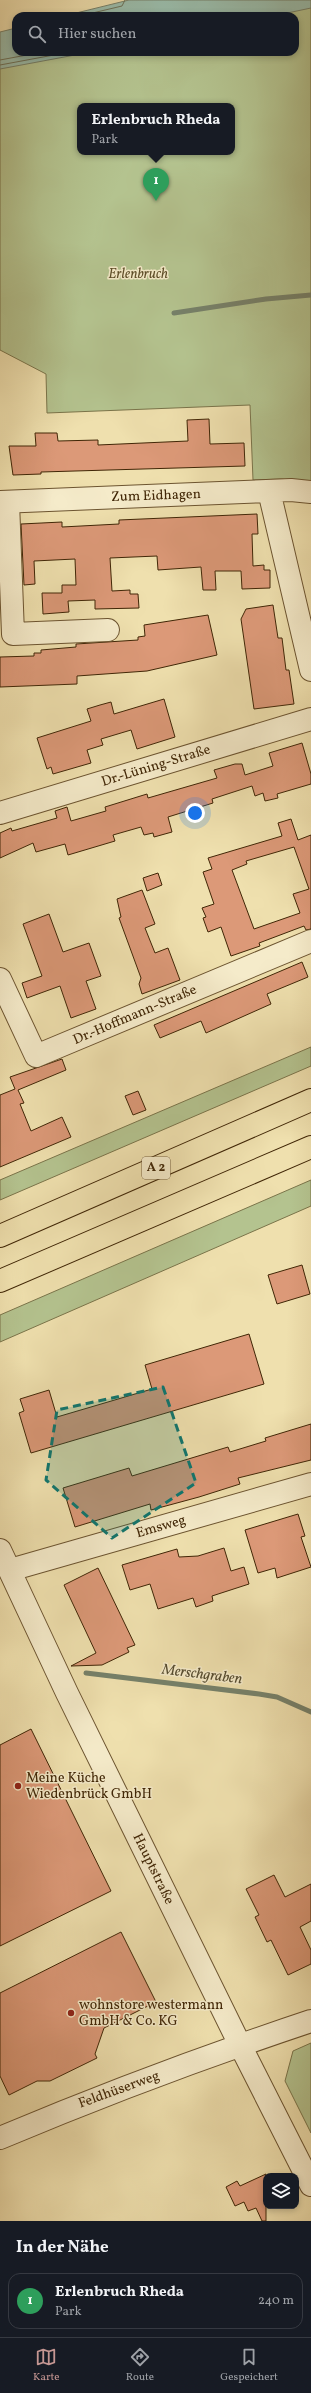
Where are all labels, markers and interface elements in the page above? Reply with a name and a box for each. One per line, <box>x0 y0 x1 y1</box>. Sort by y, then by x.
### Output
search box <box>12 12 299 56</box>
icon: search <box>26 23 48 45</box>
text: Hier suchen <box>58 24 136 45</box>
popup <box>77 103 235 155</box>
text: Erlenbruch Rheda <box>91 110 221 131</box>
text: Park <box>91 131 118 149</box>
pin: 1 <box>143 168 169 201</box>
park label: Erlenbruch <box>108 265 168 284</box>
street label: Zum Eidhagen <box>111 485 201 507</box>
street label: Dr.-Lüning-Straße <box>99 740 213 792</box>
your location <box>185 803 205 823</box>
street label: Dr.-Hoffmann-Straße <box>70 980 200 1050</box>
road number: A 2 <box>142 1157 170 1179</box>
street label: Emsweg <box>134 1511 188 1543</box>
water label: Merschgraben <box>160 1660 244 1690</box>
place label: Meine Küche Wiedenbrück GmbH <box>26 1769 152 1804</box>
marker: Meine Küche Wiedenbrück GmbH <box>13 1781 23 1791</box>
street label: Hauptstraße <box>128 1830 179 1908</box>
place label: wohnstore westermann GmbH & Co. KG <box>79 1996 223 2031</box>
marker: wohnstore westermann GmbH & Co. KG <box>66 2008 76 2018</box>
street label: Feldhüserweg <box>76 2067 162 2113</box>
map controls <box>263 2173 299 2209</box>
button: layers <box>263 2173 299 2209</box>
text: In der Nähe <box>16 2236 109 2259</box>
text: Erlenbruch Rheda <box>55 2282 184 2303</box>
text: 1 <box>27 2292 33 2310</box>
text: 240 m <box>258 2292 294 2310</box>
text: Park <box>55 2303 82 2321</box>
tab: Karte <box>33 2346 60 2385</box>
tab: Route <box>126 2346 154 2385</box>
tab: Gespeichert <box>220 2346 278 2385</box>

